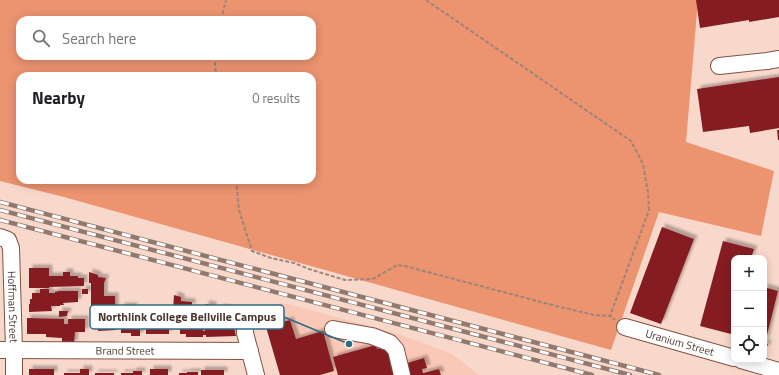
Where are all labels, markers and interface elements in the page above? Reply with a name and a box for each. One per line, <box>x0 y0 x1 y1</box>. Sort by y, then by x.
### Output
search box <box>16 16 316 60</box>
icon: search <box>30 27 52 49</box>
text: Search here <box>62 27 136 50</box>
text: Nearby <box>32 85 85 111</box>
text: 0 results <box>252 88 300 108</box>
map controls <box>731 255 767 363</box>
button: + <box>731 255 767 291</box>
street label: Hoffman Street <box>4 271 22 343</box>
button: − <box>731 291 767 327</box>
callout: Northlink College Bellville Campus <box>90 305 284 329</box>
text: Northlink College Bellville Campus <box>98 307 276 326</box>
street label: Uranium Street <box>644 325 716 360</box>
button: locate <box>731 327 767 363</box>
street label: Brand Street <box>96 342 155 359</box>

